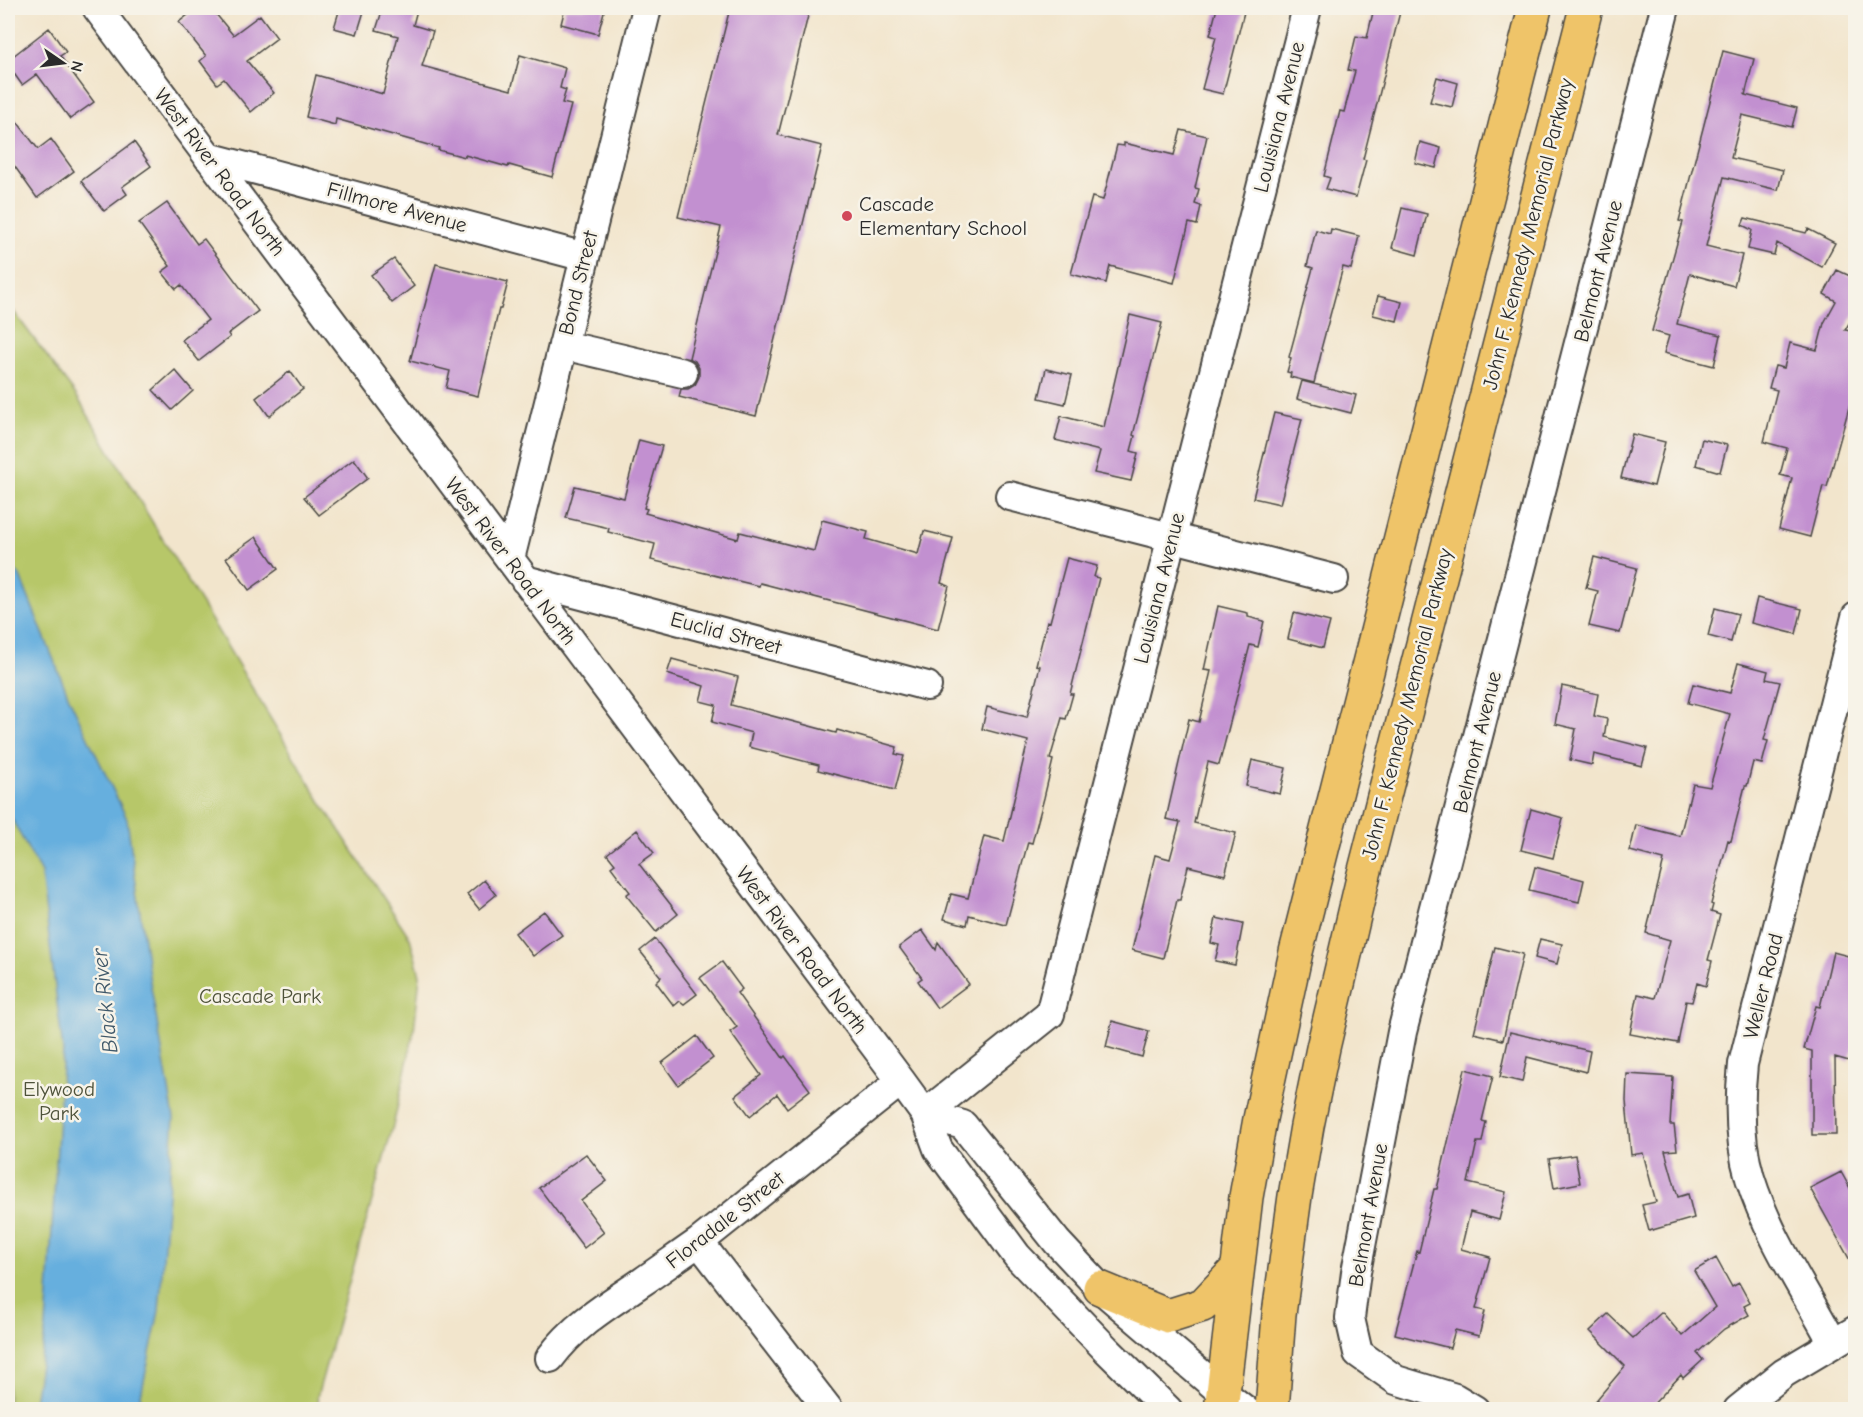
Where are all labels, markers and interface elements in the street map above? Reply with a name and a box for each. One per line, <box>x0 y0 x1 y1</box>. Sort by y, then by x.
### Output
north arrow <box>33 33 93 93</box>
street label: Louisiana Avenue <box>1249 39 1309 195</box>
text: N <box>67 59 87 74</box>
street label: John F. Kennedy Memorial Parkway <box>1478 75 1579 392</box>
street label: West River Road North <box>149 84 291 260</box>
street label: Fillmore Avenue <box>324 177 470 237</box>
place label: Cascade Elementary School <box>859 192 1027 240</box>
street label: Belmont Avenue <box>1569 198 1627 344</box>
marker: Cascade Elementary School <box>840 209 854 223</box>
street label: Bond Street <box>553 227 603 338</box>
street label: West River Road North <box>440 473 582 649</box>
street label: Louisiana Avenue <box>1129 510 1189 666</box>
street label: John F. Kennedy Memorial Parkway <box>1357 545 1458 862</box>
street label: Euclid Street <box>668 607 785 660</box>
street label: Belmont Avenue <box>1448 669 1506 815</box>
street label: West River Road North <box>731 862 873 1038</box>
street label: Weller Road <box>1738 931 1788 1041</box>
water label: Black River <box>86 946 123 1055</box>
park label: Cascade Park <box>199 984 321 1008</box>
park label: Elywood Park <box>23 1077 95 1125</box>
street label: Belmont Avenue <box>1344 1141 1392 1289</box>
street label: Floradale Street <box>661 1166 790 1274</box>

